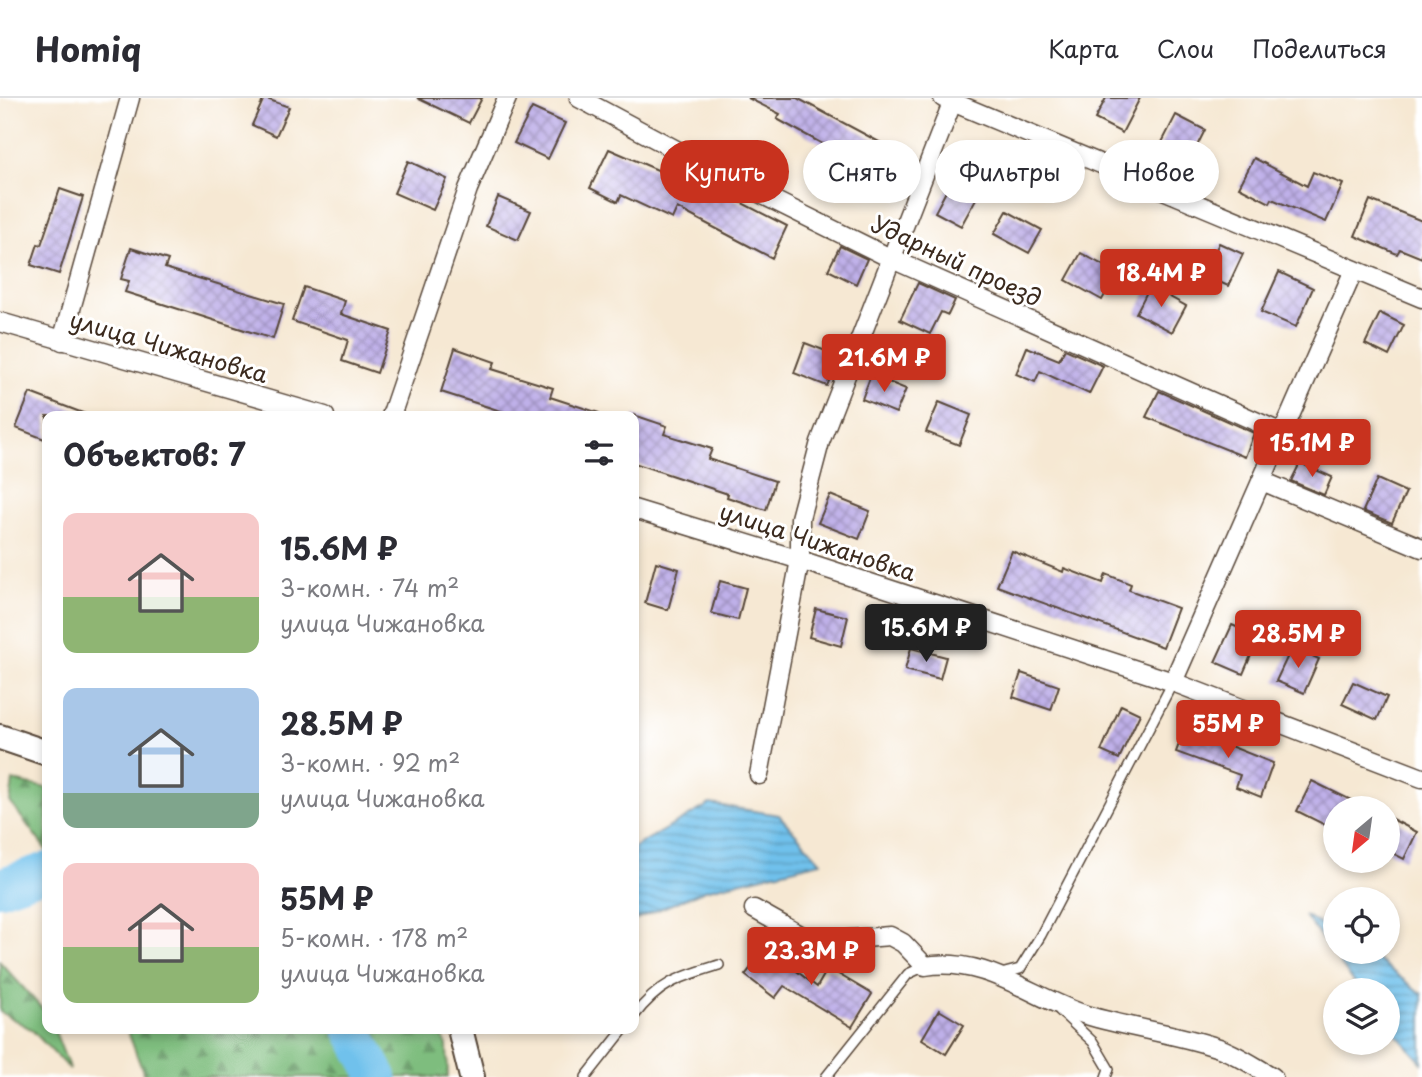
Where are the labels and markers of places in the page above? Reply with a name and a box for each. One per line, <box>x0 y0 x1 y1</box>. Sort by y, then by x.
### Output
pin: 18.4M ₽ <box>1096 250 1226 309</box>
pin: 21.6M ₽ <box>819 334 949 394</box>
pin: 15.1M ₽ <box>1247 420 1377 479</box>
pin: 15.6M ₽ <box>861 604 991 664</box>
pin: 28.5M ₽ <box>1233 610 1363 670</box>
pin: 55M ₽ <box>1179 700 1277 760</box>
pin: 23.3M ₽ <box>746 928 876 987</box>

